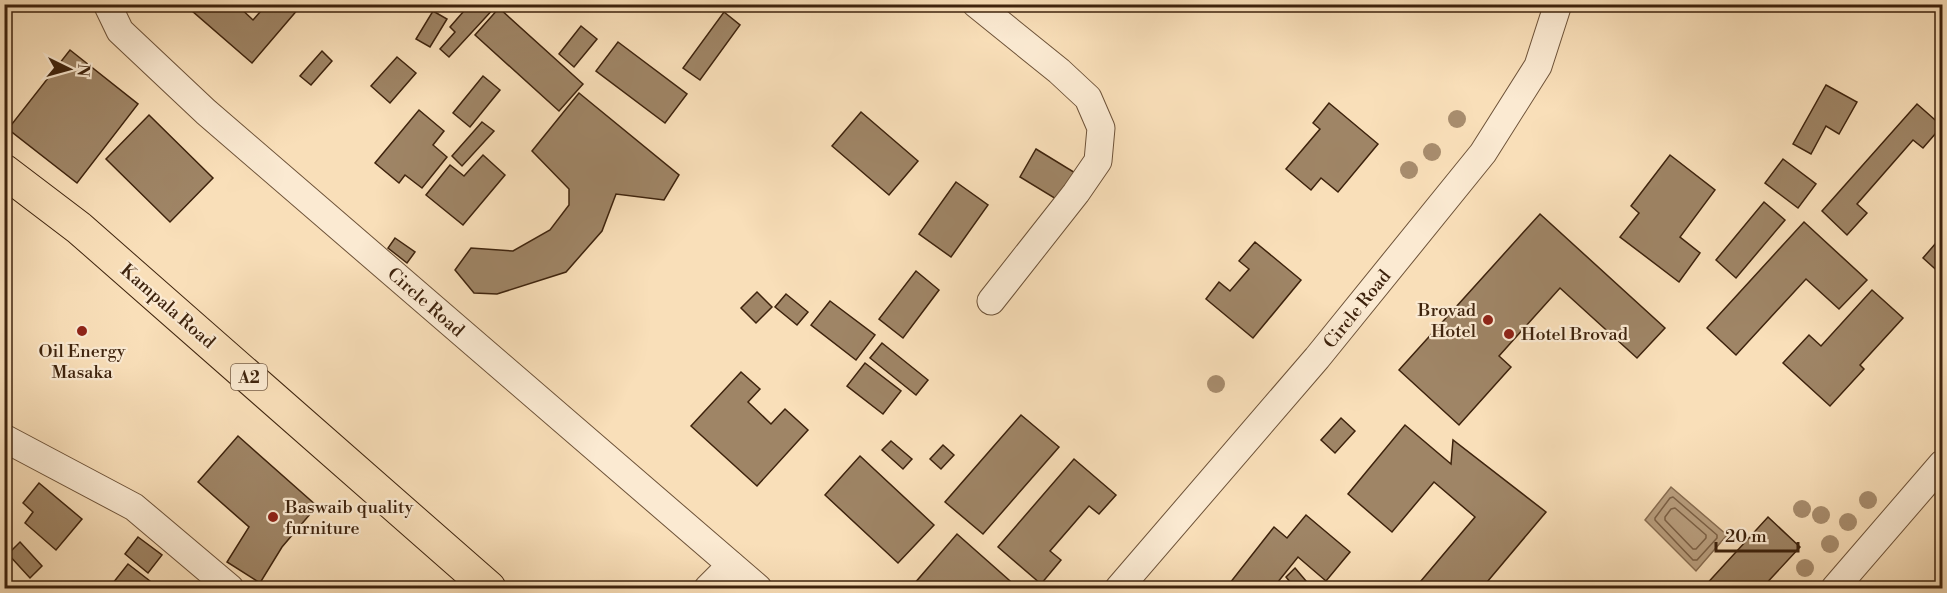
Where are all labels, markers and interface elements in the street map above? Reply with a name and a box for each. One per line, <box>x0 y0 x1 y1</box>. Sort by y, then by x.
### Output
north arrow <box>39 39 99 99</box>
text: N <box>72 63 93 78</box>
street label: Kampala Road <box>116 259 220 354</box>
street label: Circle Road <box>382 263 470 343</box>
street label: Circle Road <box>1319 265 1397 353</box>
place label: Brovad Hotel <box>1417 299 1477 343</box>
marker: Brovad Hotel <box>1481 313 1495 327</box>
place label: Hotel Brovad <box>1521 323 1629 346</box>
marker: Oil Energy Masaka <box>75 324 89 338</box>
marker: Hotel Brovad <box>1502 327 1516 341</box>
place label: Oil Energy Masaka <box>38 340 126 384</box>
road number: A2 <box>231 364 267 390</box>
place label: Baswaib quality furniture <box>284 496 413 540</box>
marker: Baswaib quality furniture <box>266 510 280 524</box>
scale bar <box>1716 515 1798 553</box>
text: 20 m <box>1725 525 1767 548</box>

